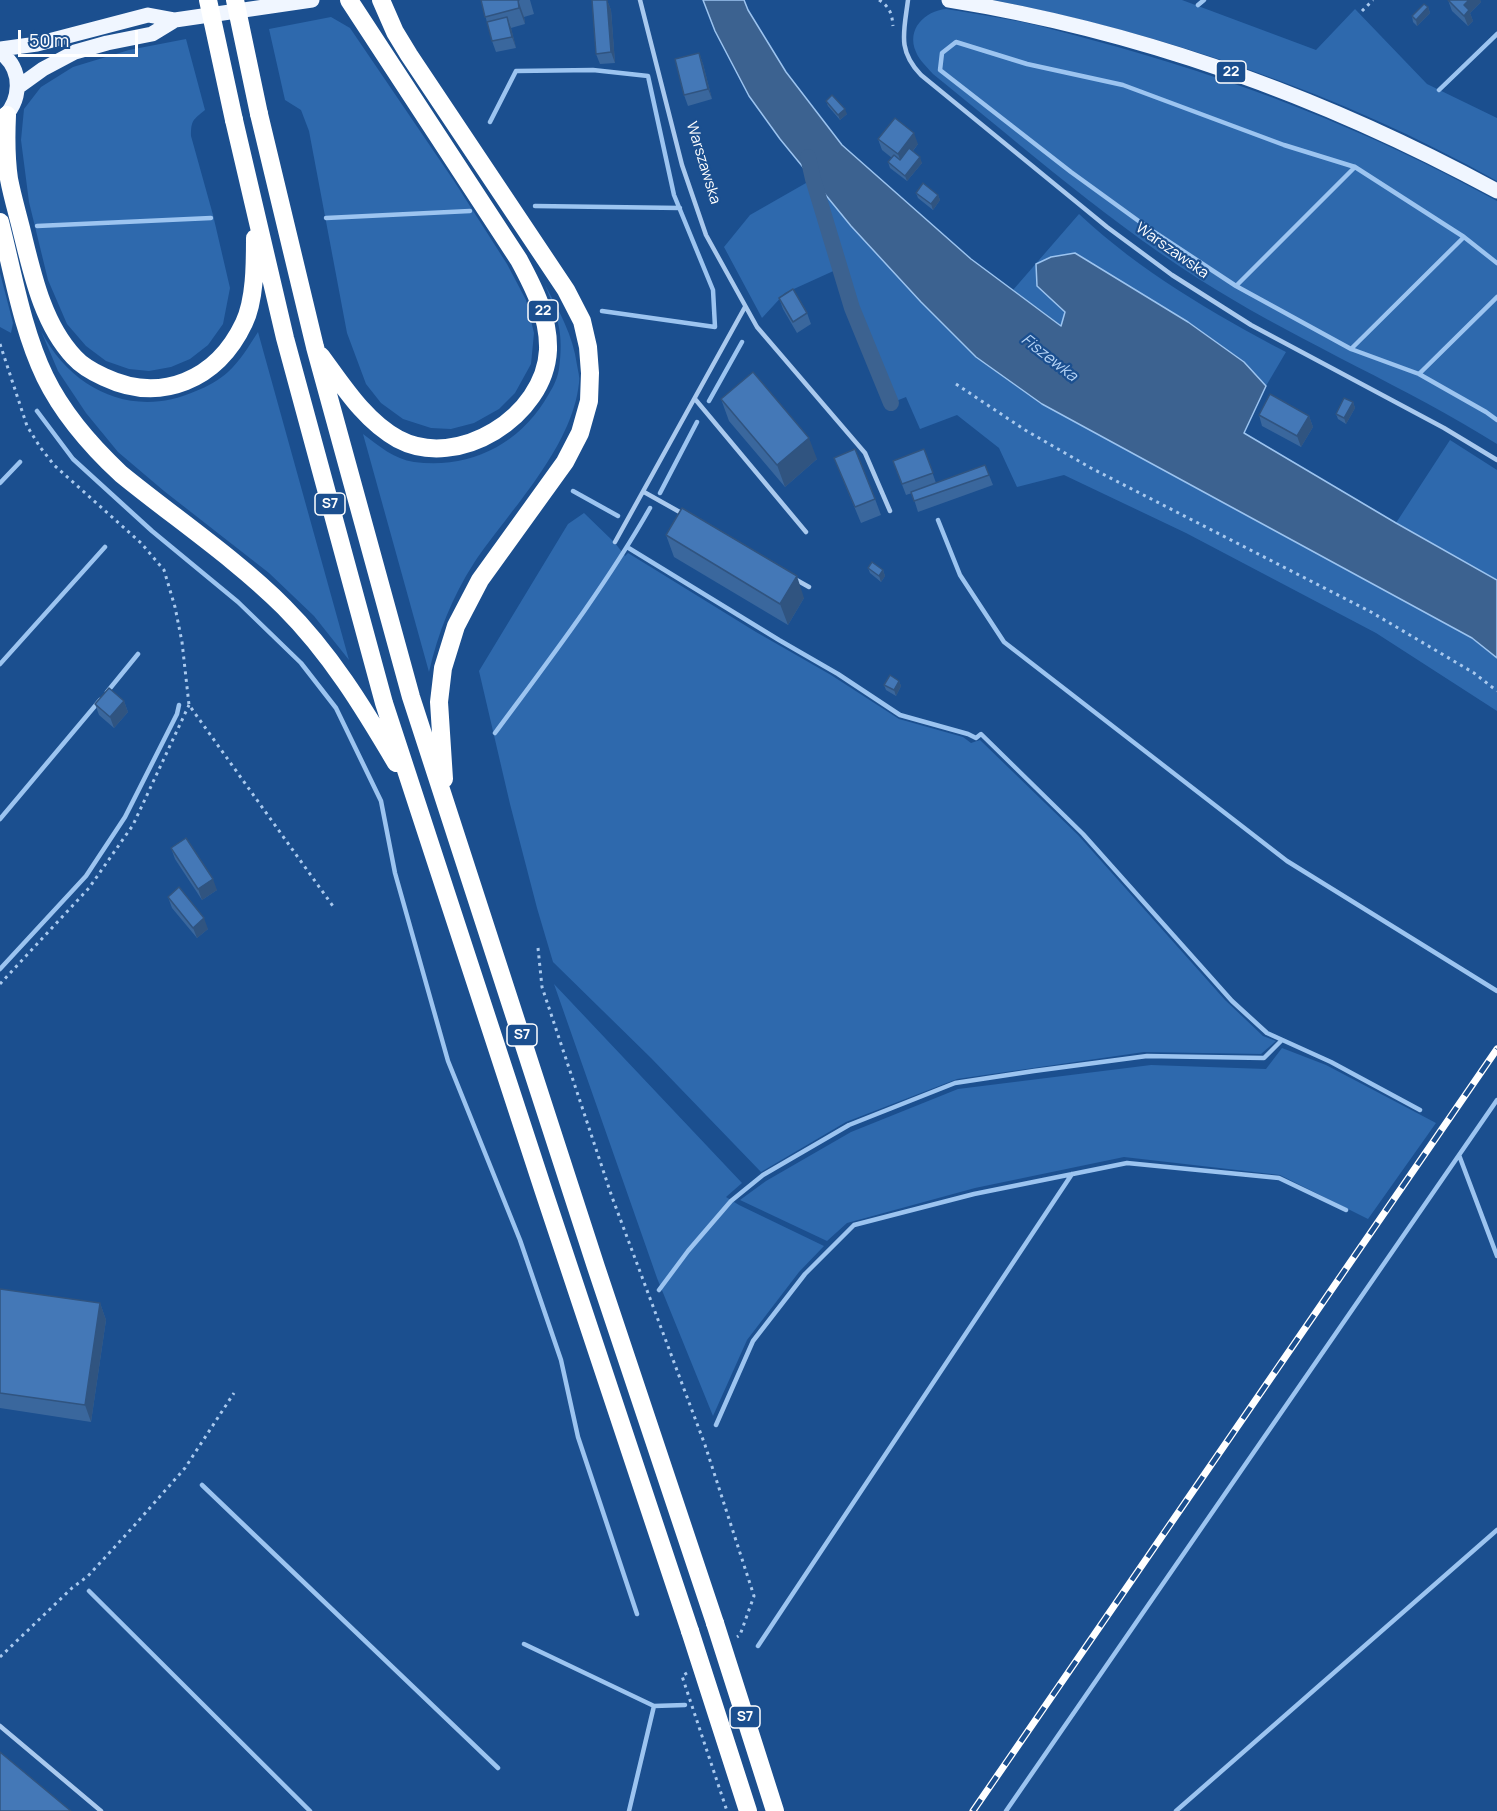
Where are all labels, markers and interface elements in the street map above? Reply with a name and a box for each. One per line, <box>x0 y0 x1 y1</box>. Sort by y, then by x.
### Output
scale bar <box>21 18 141 56</box>
text: 50 m <box>29 28 69 52</box>
road number: 22 <box>1216 61 1246 83</box>
street label: Warszawska <box>682 120 724 206</box>
street label: Warszawska <box>1132 219 1212 283</box>
road number: 22 <box>528 300 558 322</box>
water label: Fiszewka <box>1017 330 1081 386</box>
road number: S7 <box>315 493 345 515</box>
road number: S7 <box>507 1024 537 1046</box>
road number: S7 <box>730 1706 760 1728</box>

